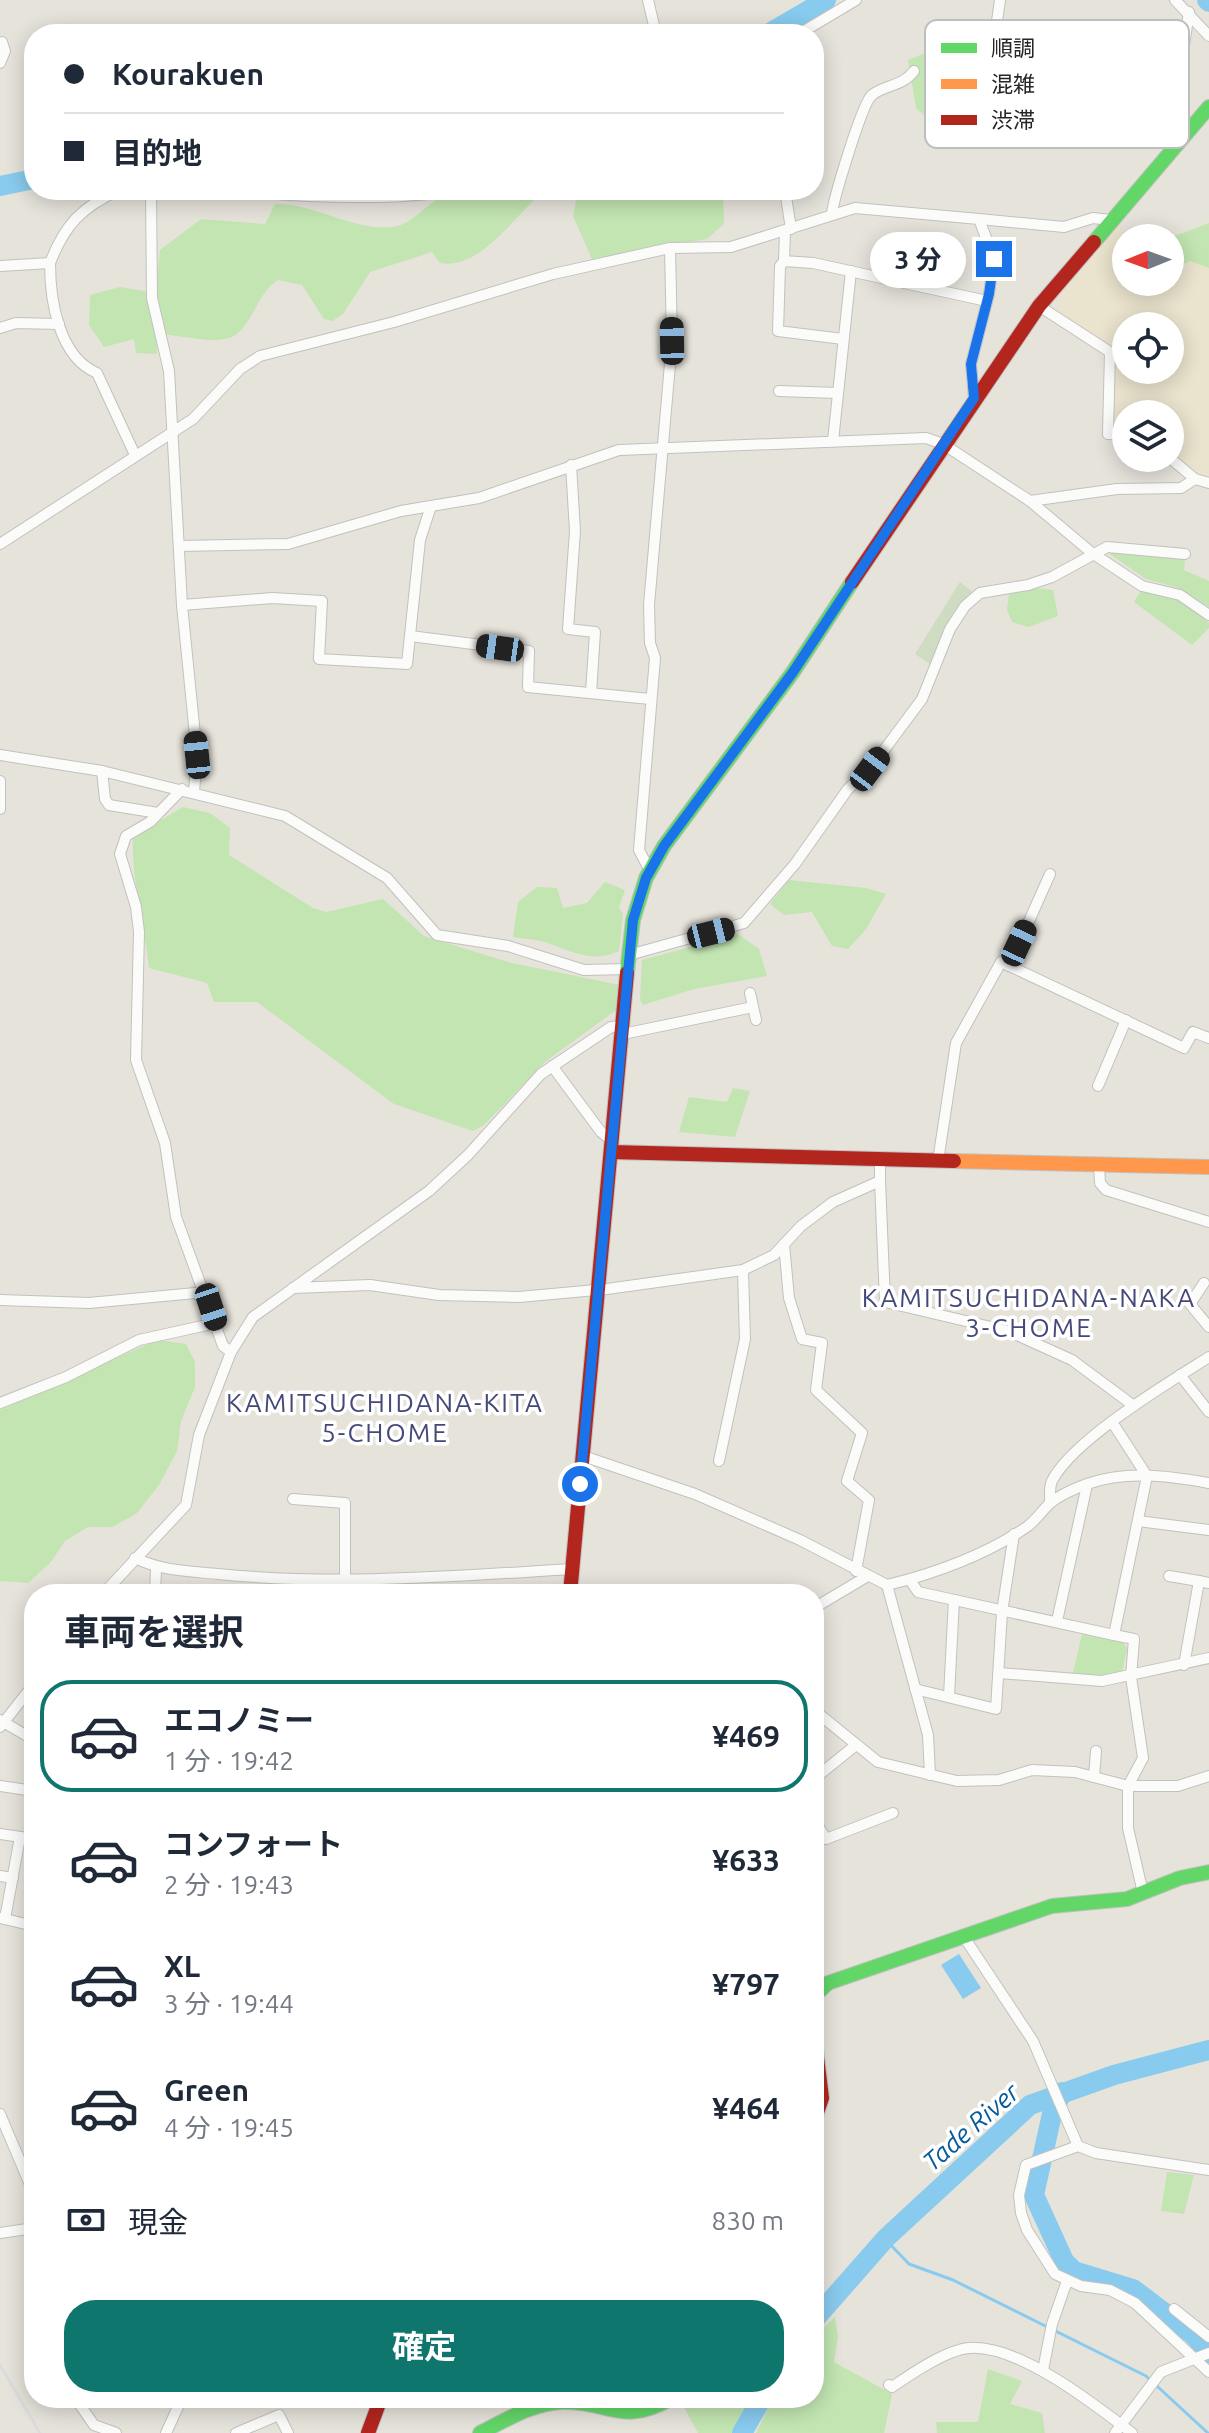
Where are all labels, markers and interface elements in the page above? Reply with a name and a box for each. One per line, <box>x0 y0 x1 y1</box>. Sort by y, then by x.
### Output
legend <box>925 20 1189 148</box>
text: 順調 <box>991 35 1035 60</box>
text: Kourakuen <box>112 57 264 91</box>
text: 混雑 <box>991 71 1035 96</box>
text: 渋滞 <box>991 107 1035 132</box>
text: 目的地 <box>112 136 202 170</box>
north arrow <box>1112 224 1184 296</box>
map controls <box>1112 224 1184 472</box>
callout: 3 分 <box>870 231 966 287</box>
route end <box>976 241 1012 277</box>
text: 3 分 <box>895 245 941 274</box>
button: locate <box>1112 312 1184 384</box>
car <box>660 317 684 365</box>
button: layers <box>1112 400 1184 472</box>
car <box>475 633 525 663</box>
car <box>183 730 211 780</box>
car <box>846 743 894 795</box>
car <box>685 916 737 950</box>
car <box>998 916 1040 970</box>
car <box>192 1280 230 1334</box>
district label: KAMITSUCHIDANA-NAKA 3-CHOME <box>862 1283 1196 1342</box>
district label: KAMITSUCHIDANA-KITA 5-CHOME <box>226 1388 544 1447</box>
route start <box>562 1466 598 1502</box>
text: 車両を選択 <box>64 1611 244 1652</box>
icon: car <box>68 1700 140 1772</box>
text: エコノミー <box>164 1703 314 1737</box>
text: ¥469 <box>712 1719 780 1753</box>
text: 1 分 · 19:42 <box>164 1746 294 1775</box>
icon: car <box>68 1824 140 1896</box>
text: コンフォート <box>164 1827 343 1861</box>
text: ¥633 <box>712 1843 780 1877</box>
text: 2 分 · 19:43 <box>164 1870 294 1899</box>
icon: car <box>68 1948 140 2020</box>
text: XL <box>164 1949 200 1983</box>
text: ¥797 <box>712 1967 780 2001</box>
text: 3 分 · 19:44 <box>164 1989 294 2018</box>
icon: car <box>68 2072 140 2144</box>
text: Green <box>164 2073 249 2107</box>
water label: Tade River <box>917 2076 1025 2176</box>
text: ¥464 <box>712 2091 780 2125</box>
text: 4 分 · 19:45 <box>164 2113 294 2142</box>
icon: cash <box>64 2198 108 2242</box>
text: 現金 <box>128 2205 188 2239</box>
text: 830 m <box>712 2206 784 2235</box>
button: 確定 <box>64 2300 784 2392</box>

